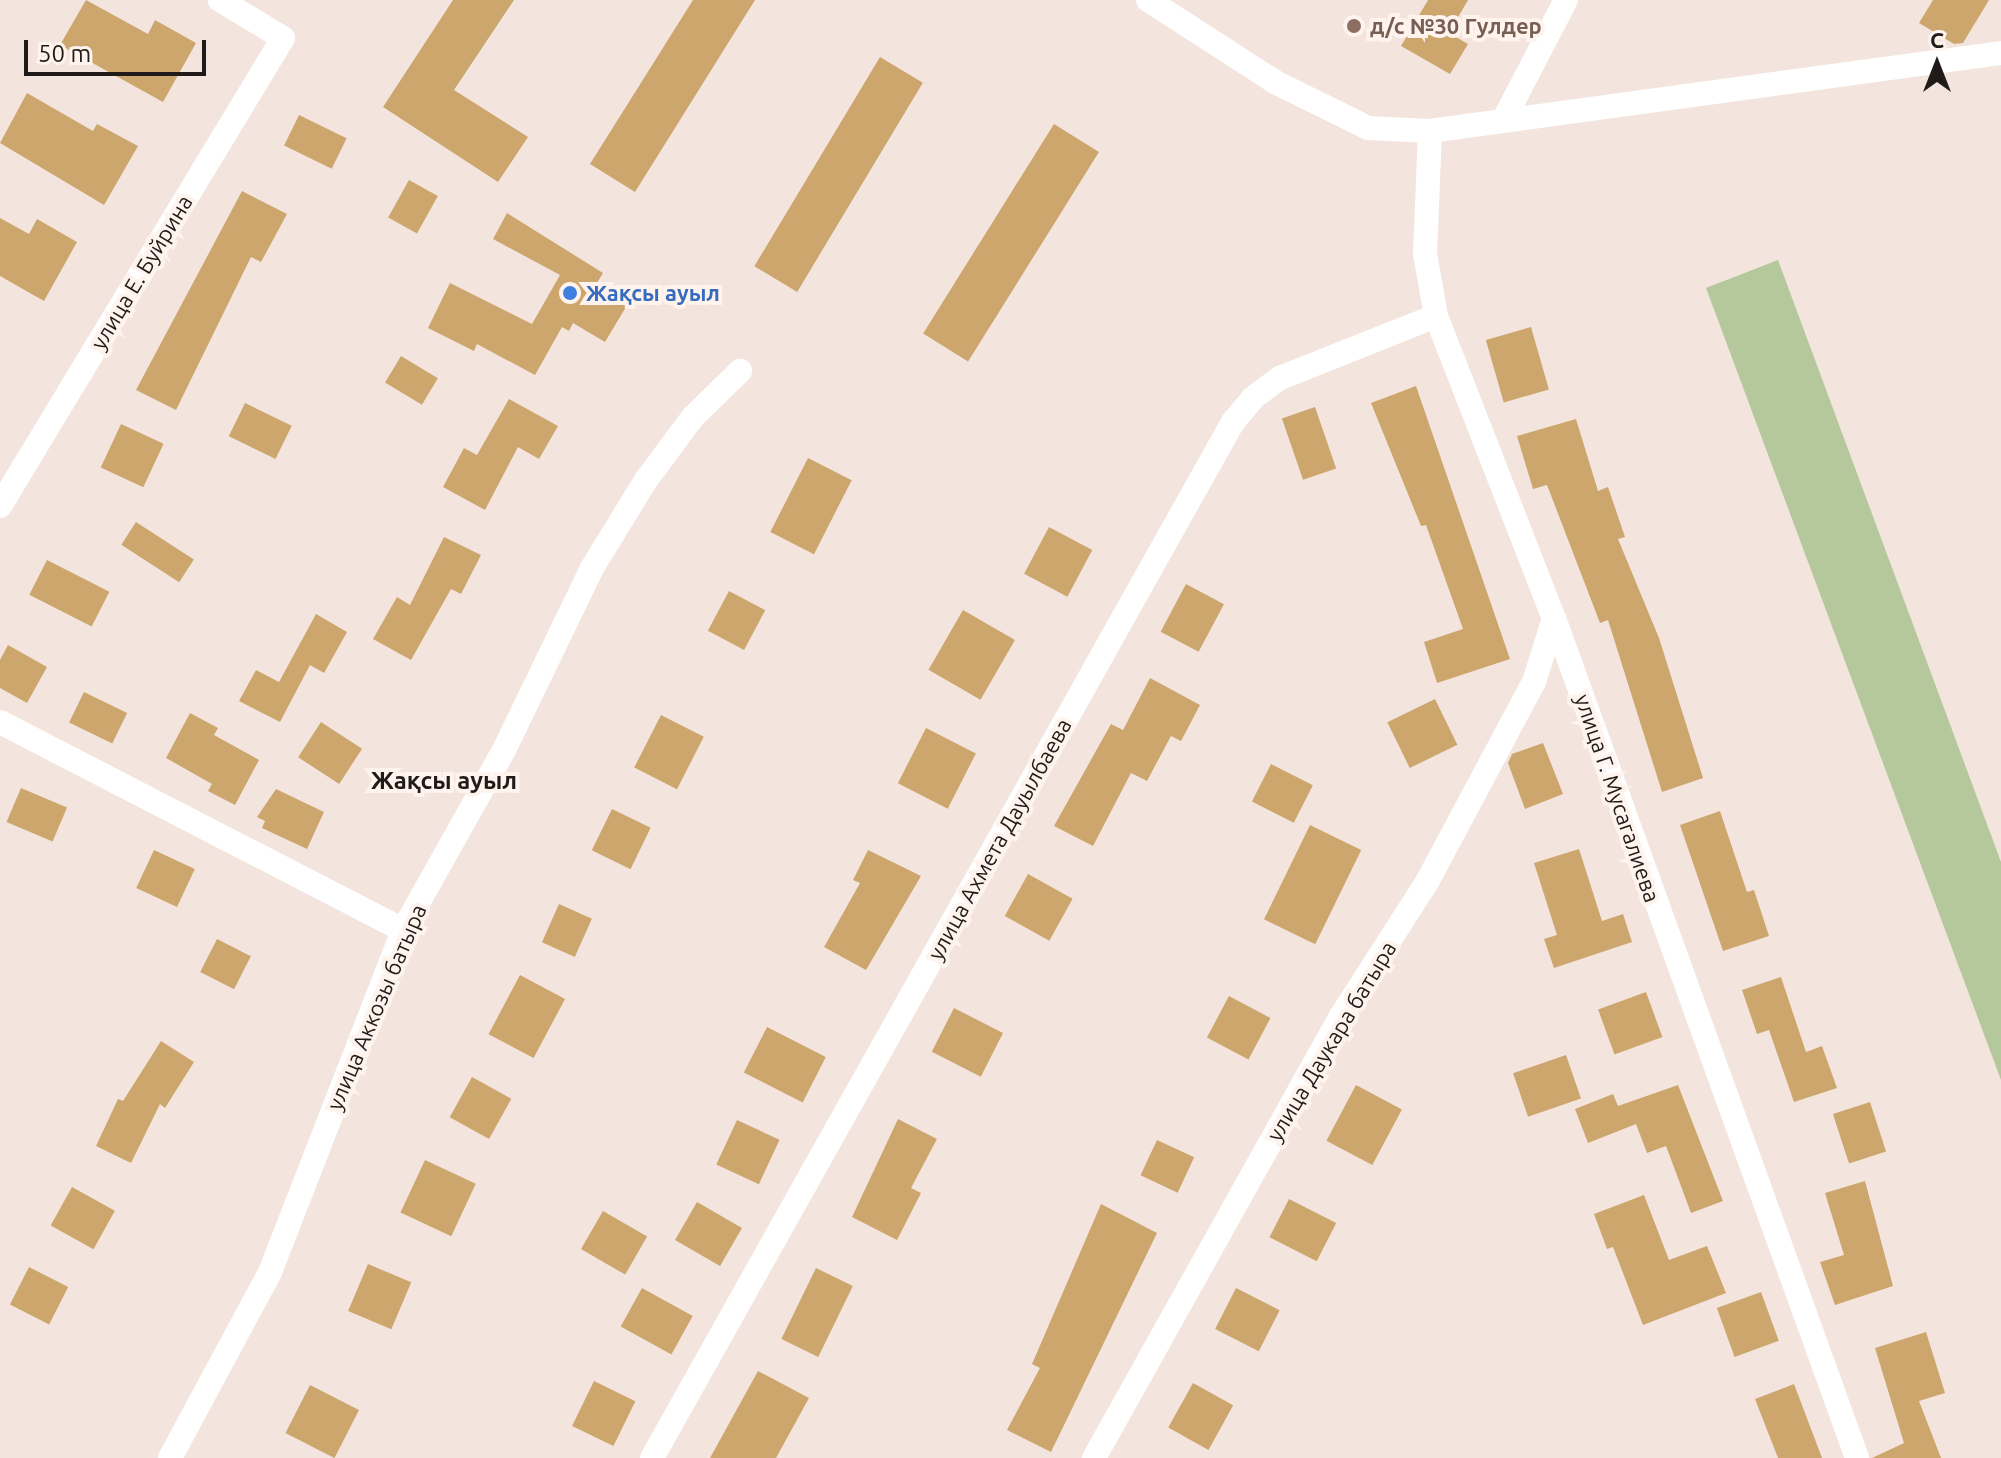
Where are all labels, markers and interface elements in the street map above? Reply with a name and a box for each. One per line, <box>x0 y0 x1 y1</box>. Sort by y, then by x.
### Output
place label: д/с №30 Гулдер <box>1370 13 1542 39</box>
marker: д/с №30 Гулдер <box>1345 17 1363 35</box>
scale bar <box>28 24 210 74</box>
north arrow <box>1897 24 1977 104</box>
text: С <box>1930 27 1944 52</box>
text: 50 m <box>38 40 91 67</box>
street label: улица Е. Буйрина <box>85 190 197 354</box>
place label: Жақсы ауыл <box>586 280 720 306</box>
marker: Жақсы ауыл <box>561 284 579 302</box>
street label: улица Г. Мусагалиева <box>1570 691 1666 905</box>
street label: улица Ахмета Дауылбаева <box>922 714 1076 964</box>
district label: Жақсы ауыл <box>371 767 517 795</box>
street label: улица Аккозы батыра <box>321 900 431 1114</box>
street label: улица Даукара батыра <box>1261 936 1401 1146</box>

